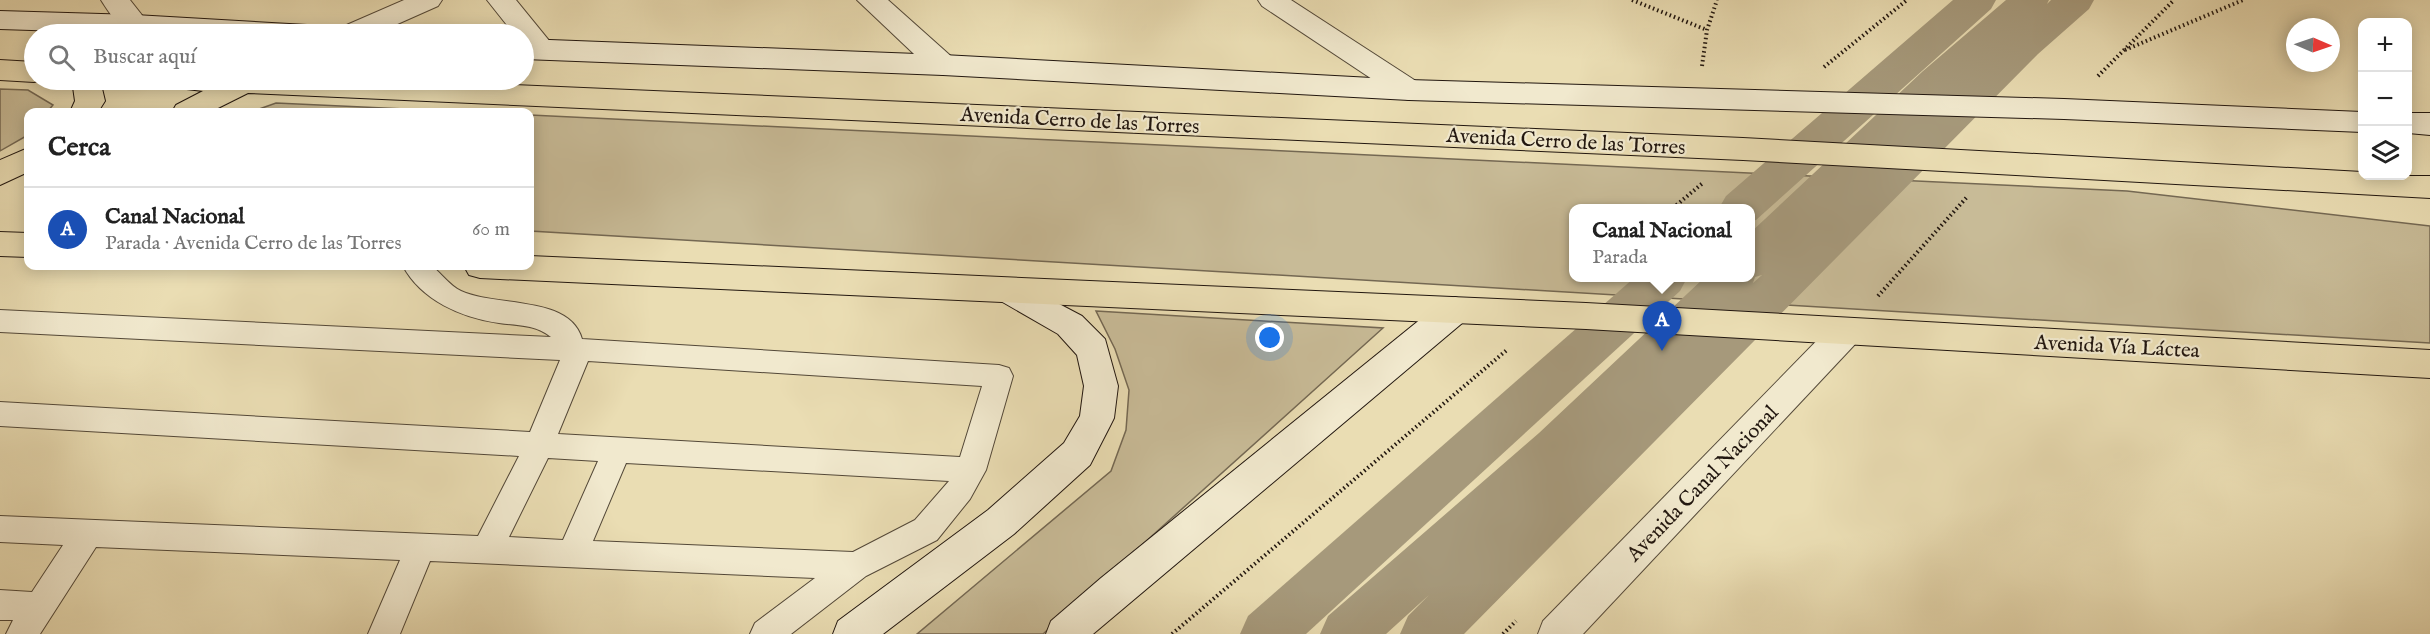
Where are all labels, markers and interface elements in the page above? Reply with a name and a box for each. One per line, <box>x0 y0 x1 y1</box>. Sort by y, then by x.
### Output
north arrow <box>2286 18 2340 72</box>
map controls <box>2358 18 2412 180</box>
button: + <box>2358 18 2412 72</box>
search box <box>24 24 534 90</box>
icon: search <box>45 41 78 74</box>
text: Buscar aquí <box>93 43 196 71</box>
button: − <box>2358 72 2412 126</box>
street label: Avenida Cerro de las Torres <box>959 102 1200 141</box>
street label: Avenida Cerro de las Torres <box>1445 123 1686 162</box>
button: layers <box>2358 126 2412 180</box>
text: Cerca <box>48 131 110 164</box>
text: Canal Nacional <box>105 203 244 231</box>
popup <box>1569 204 1755 282</box>
text: A <box>61 217 74 242</box>
text: 60 m <box>472 217 510 242</box>
text: Canal Nacional <box>1592 217 1732 245</box>
text: Parada · Avenida Cerro de las Torres <box>105 231 402 256</box>
text: Parada <box>1592 245 1648 270</box>
pin: A <box>1642 302 1682 351</box>
your location <box>1255 323 1284 352</box>
street label: Avenida Vía Láctea <box>2033 330 2201 365</box>
street label: Avenida Canal Nacional <box>1621 400 1785 569</box>

